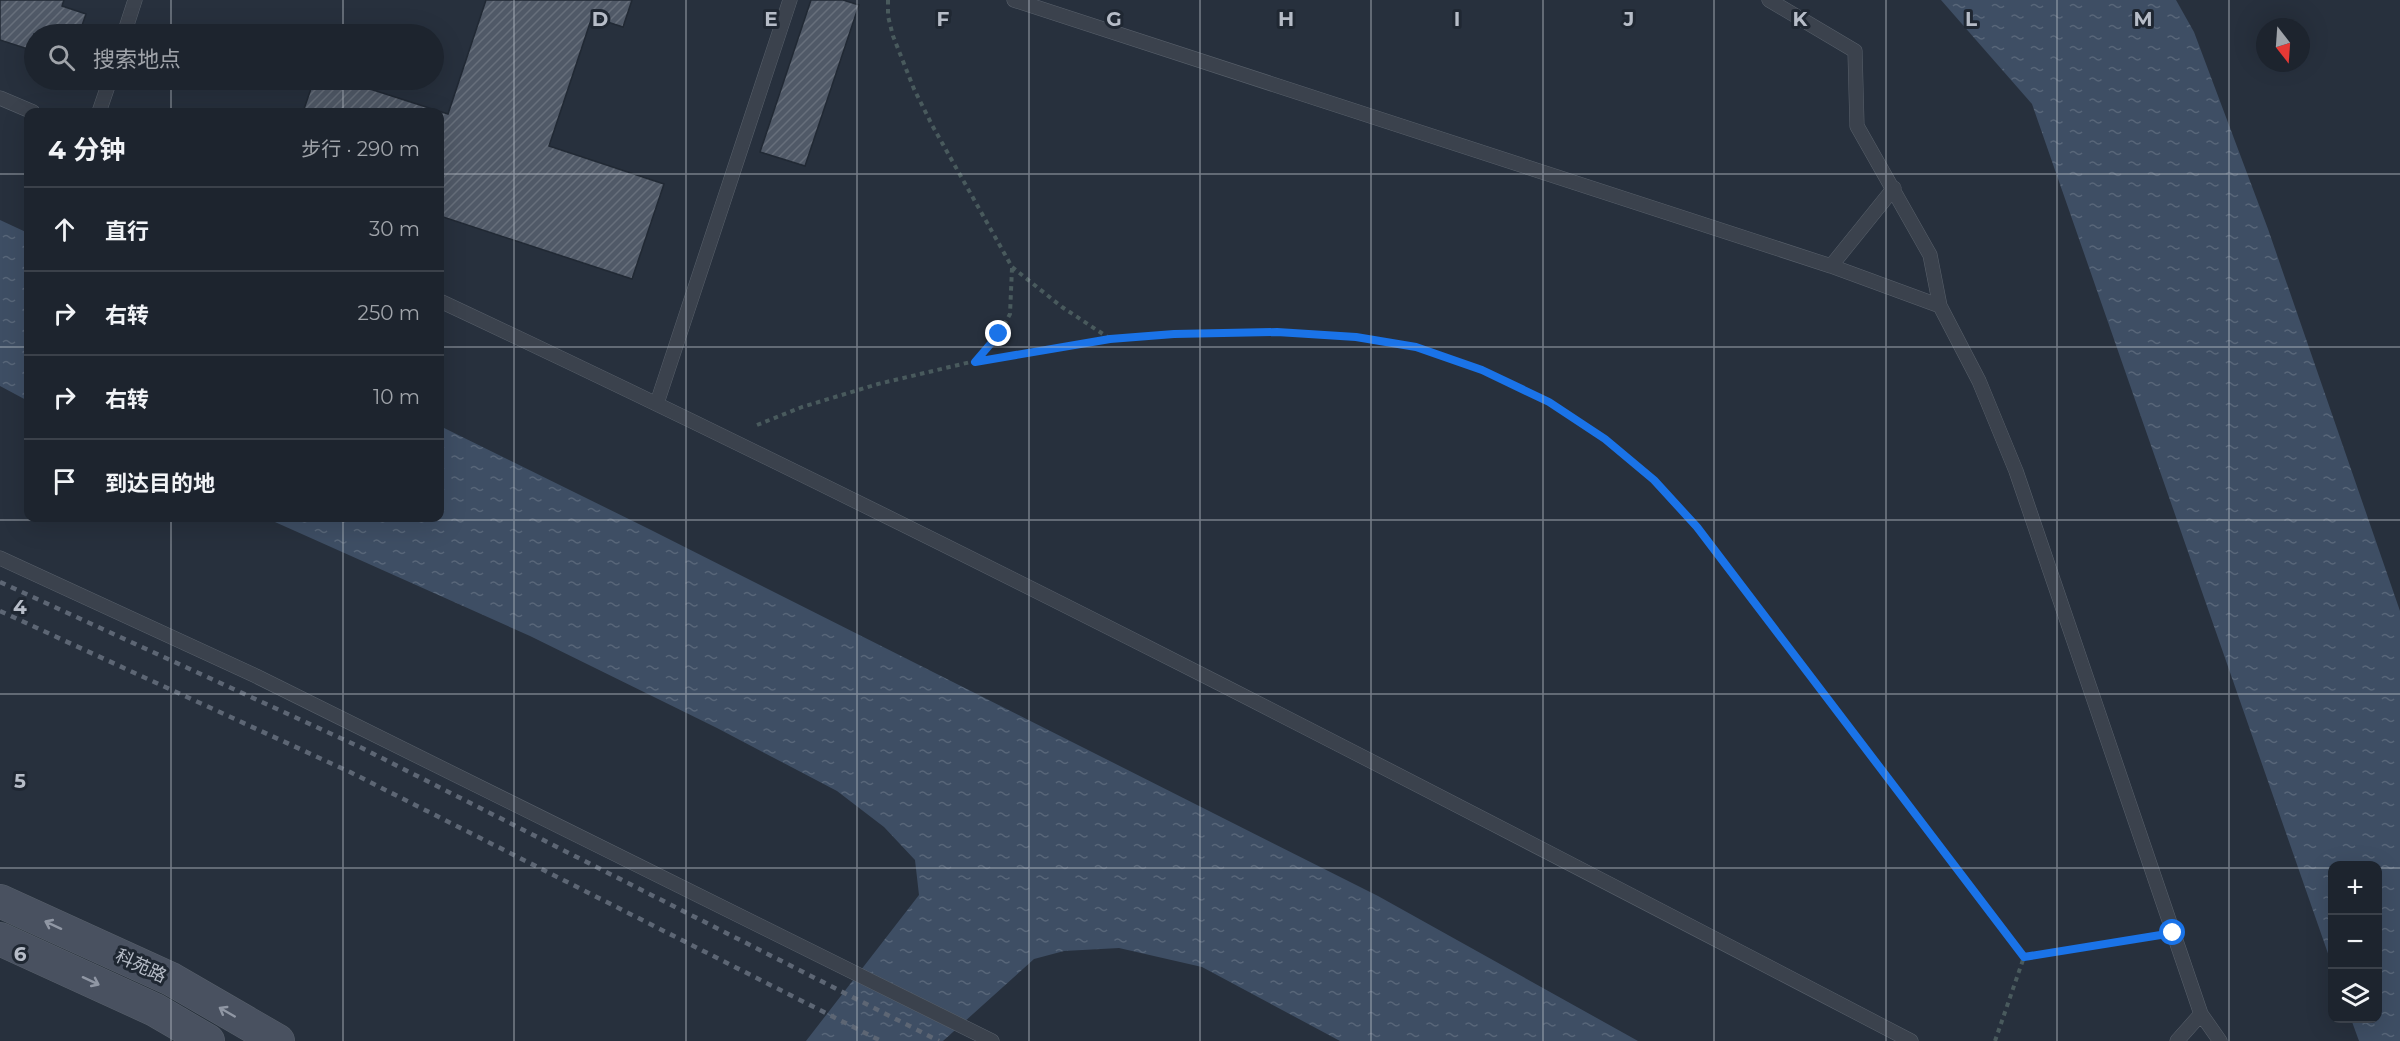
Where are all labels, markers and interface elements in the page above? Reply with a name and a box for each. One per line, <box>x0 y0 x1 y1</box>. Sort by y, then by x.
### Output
text: D <box>592 7 608 31</box>
text: E <box>764 7 778 31</box>
text: F <box>937 7 950 31</box>
text: G <box>1106 7 1122 31</box>
text: H <box>1278 7 1294 31</box>
text: I <box>1454 7 1460 31</box>
text: J <box>1623 7 1634 31</box>
text: K <box>1793 7 1809 31</box>
text: L <box>1965 7 1977 31</box>
text: M <box>2133 7 2153 31</box>
north arrow <box>2256 18 2310 72</box>
search box <box>24 24 444 90</box>
icon: search <box>45 41 78 74</box>
text: 搜索地点 <box>93 46 181 73</box>
text: 4 分钟 <box>48 134 125 166</box>
text: 步行 · 290 m <box>301 137 420 161</box>
icon: ahead <box>48 213 81 246</box>
text: 30 m <box>369 217 420 241</box>
text: 直行 <box>105 218 149 245</box>
icon: right <box>48 297 81 330</box>
text: 250 m <box>358 301 420 325</box>
text: 右转 <box>105 302 149 329</box>
route end <box>985 320 1011 346</box>
icon: right <box>48 381 81 414</box>
text: 10 m <box>373 385 420 409</box>
text: 右转 <box>105 386 149 413</box>
icon: arrive <box>48 465 81 498</box>
text: 到达目的地 <box>105 470 215 497</box>
text: 4 <box>13 595 27 619</box>
text: 5 <box>14 769 26 793</box>
map controls <box>2328 861 2382 1023</box>
button: + <box>2328 861 2382 915</box>
button: − <box>2328 915 2382 969</box>
one-way arrow <box>44 918 62 930</box>
route start <box>2159 919 2185 945</box>
text: 6 <box>14 942 27 966</box>
street label: 科苑路 <box>112 945 170 987</box>
button: layers <box>2328 969 2382 1023</box>
one-way arrow <box>82 975 100 987</box>
one-way arrow <box>219 1005 236 1017</box>

